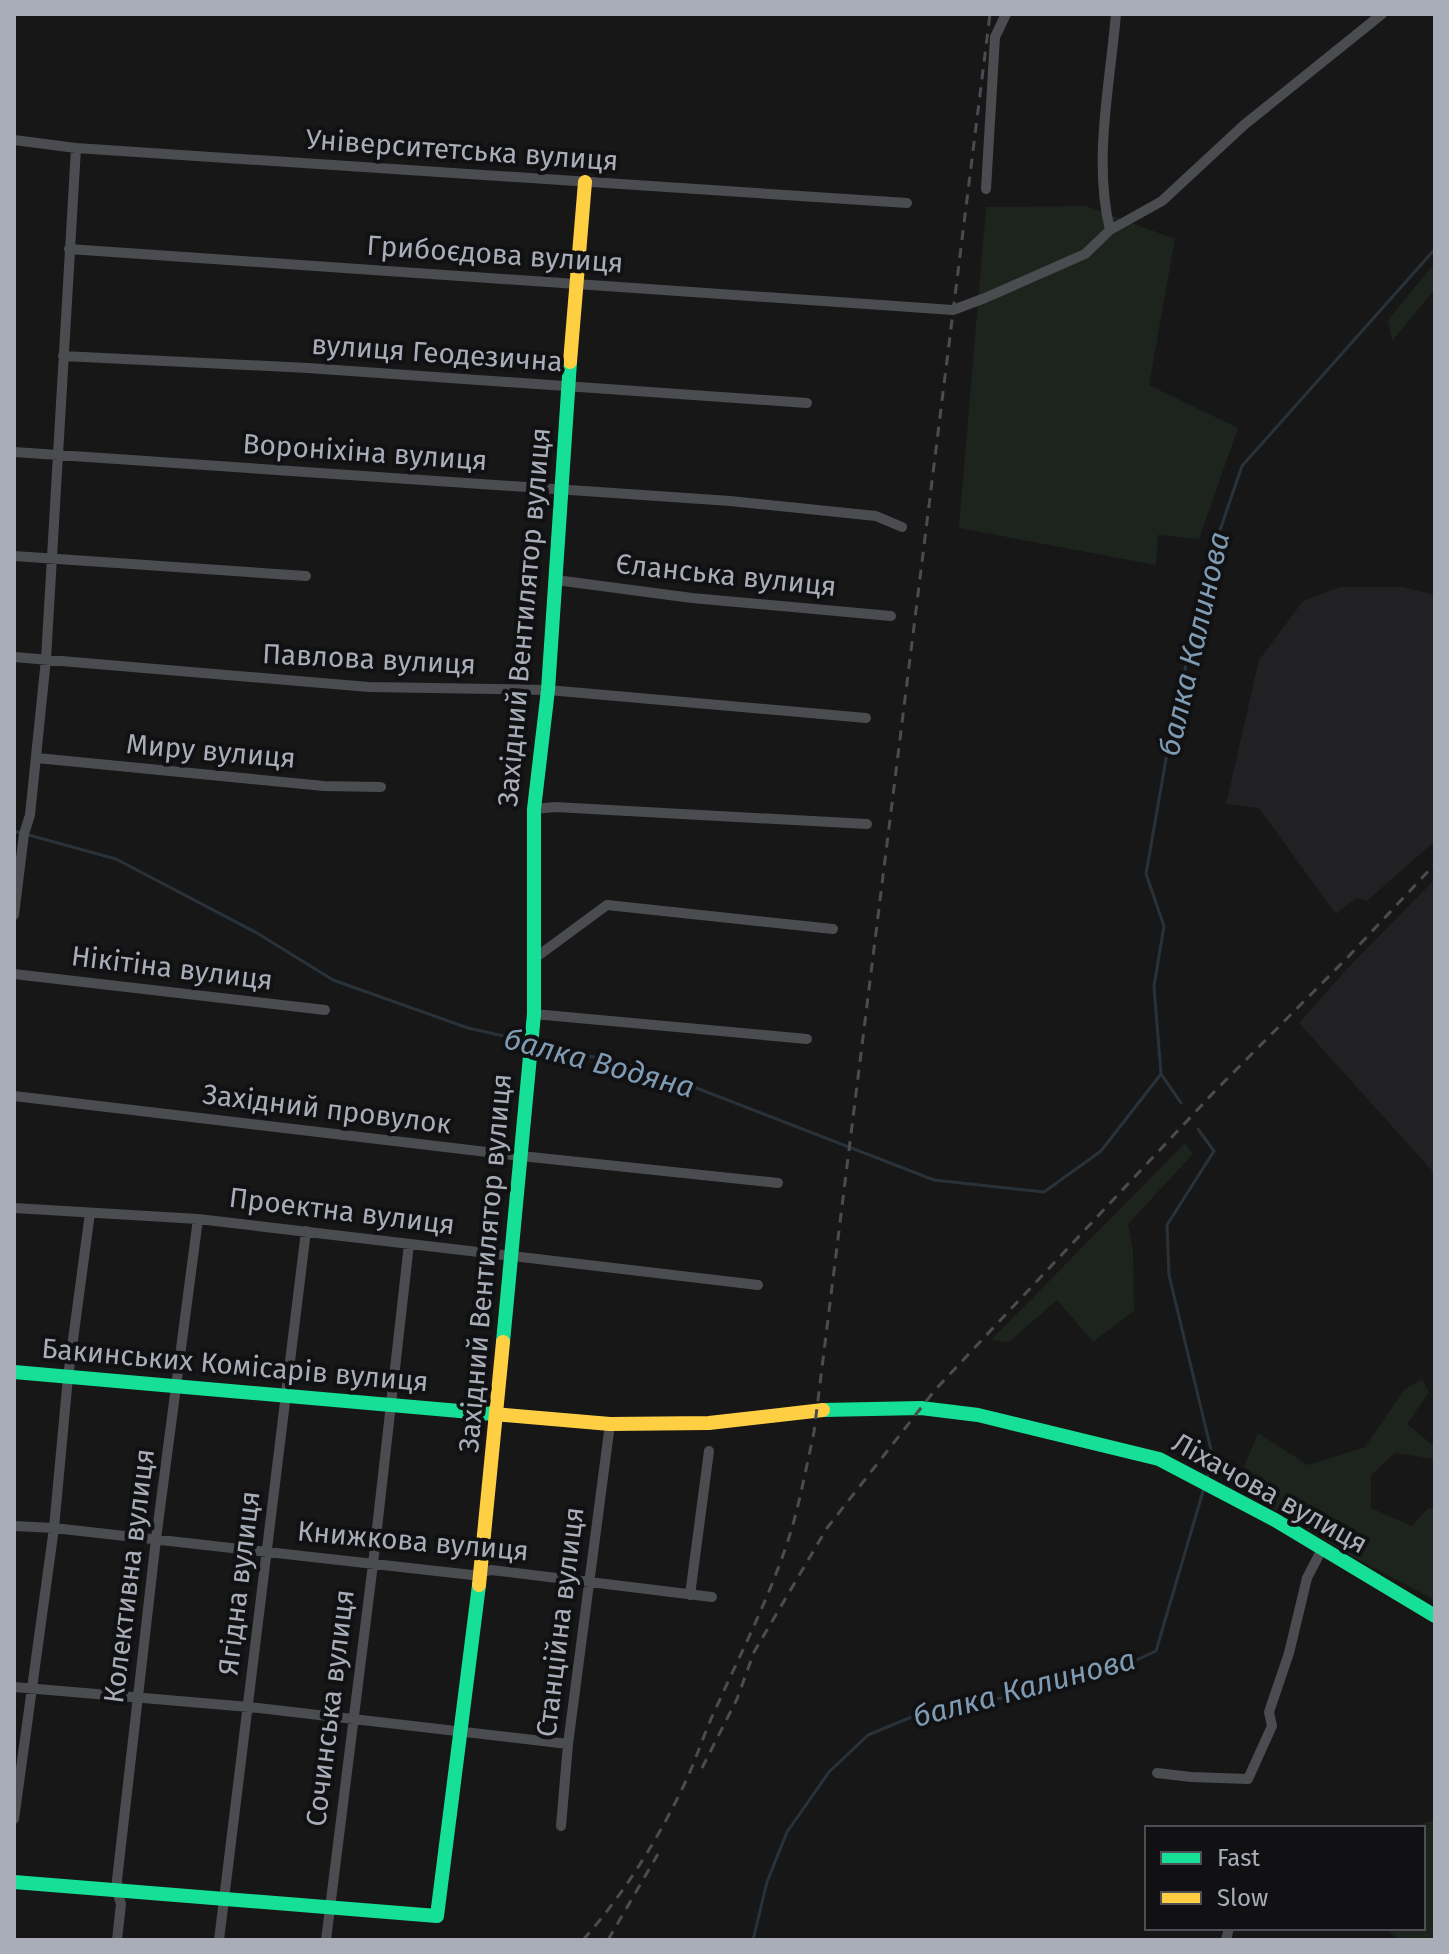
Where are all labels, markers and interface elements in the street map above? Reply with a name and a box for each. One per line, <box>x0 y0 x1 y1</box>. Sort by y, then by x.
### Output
street label: Університетська вулиця <box>305 123 619 177</box>
street label: Грибоєдова вулиця <box>365 229 625 279</box>
street label: вулиця Геодезична <box>310 328 564 378</box>
street label: Західний Вентилятор вулиця <box>491 426 557 808</box>
street label: Вороніхіна вулиця <box>242 427 488 477</box>
water label: балка Калинова <box>1151 528 1237 760</box>
street label: Єланська вулиця <box>614 547 838 603</box>
street label: Павлова вулиця <box>261 637 477 681</box>
street label: Миру вулиця <box>125 727 297 775</box>
street label: Нікітіна вулиця <box>69 939 275 997</box>
water label: балка Водяна <box>500 1020 698 1106</box>
street label: Західний Вентилятор вулиця <box>452 1072 518 1454</box>
street label: Західний провулок <box>201 1077 454 1141</box>
street label: Проектна вулиця <box>227 1181 457 1241</box>
street label: Бакинських Комісарів вулиця <box>40 1332 430 1398</box>
street label: Ліхачова вулиця <box>1167 1426 1373 1560</box>
street label: Колективна вулиця <box>97 1447 161 1705</box>
street label: Ягідна вулиця <box>211 1489 267 1677</box>
street label: Станційна вулиця <box>530 1505 590 1739</box>
street label: Книжкова вулиця <box>296 1514 530 1568</box>
street label: Сочинська вулиця <box>299 1588 361 1828</box>
water label: балка Калинова <box>909 1641 1139 1735</box>
legend <box>1145 1826 1425 1930</box>
text: Fast <box>1217 1844 1260 1872</box>
text: Slow <box>1217 1884 1268 1912</box>

